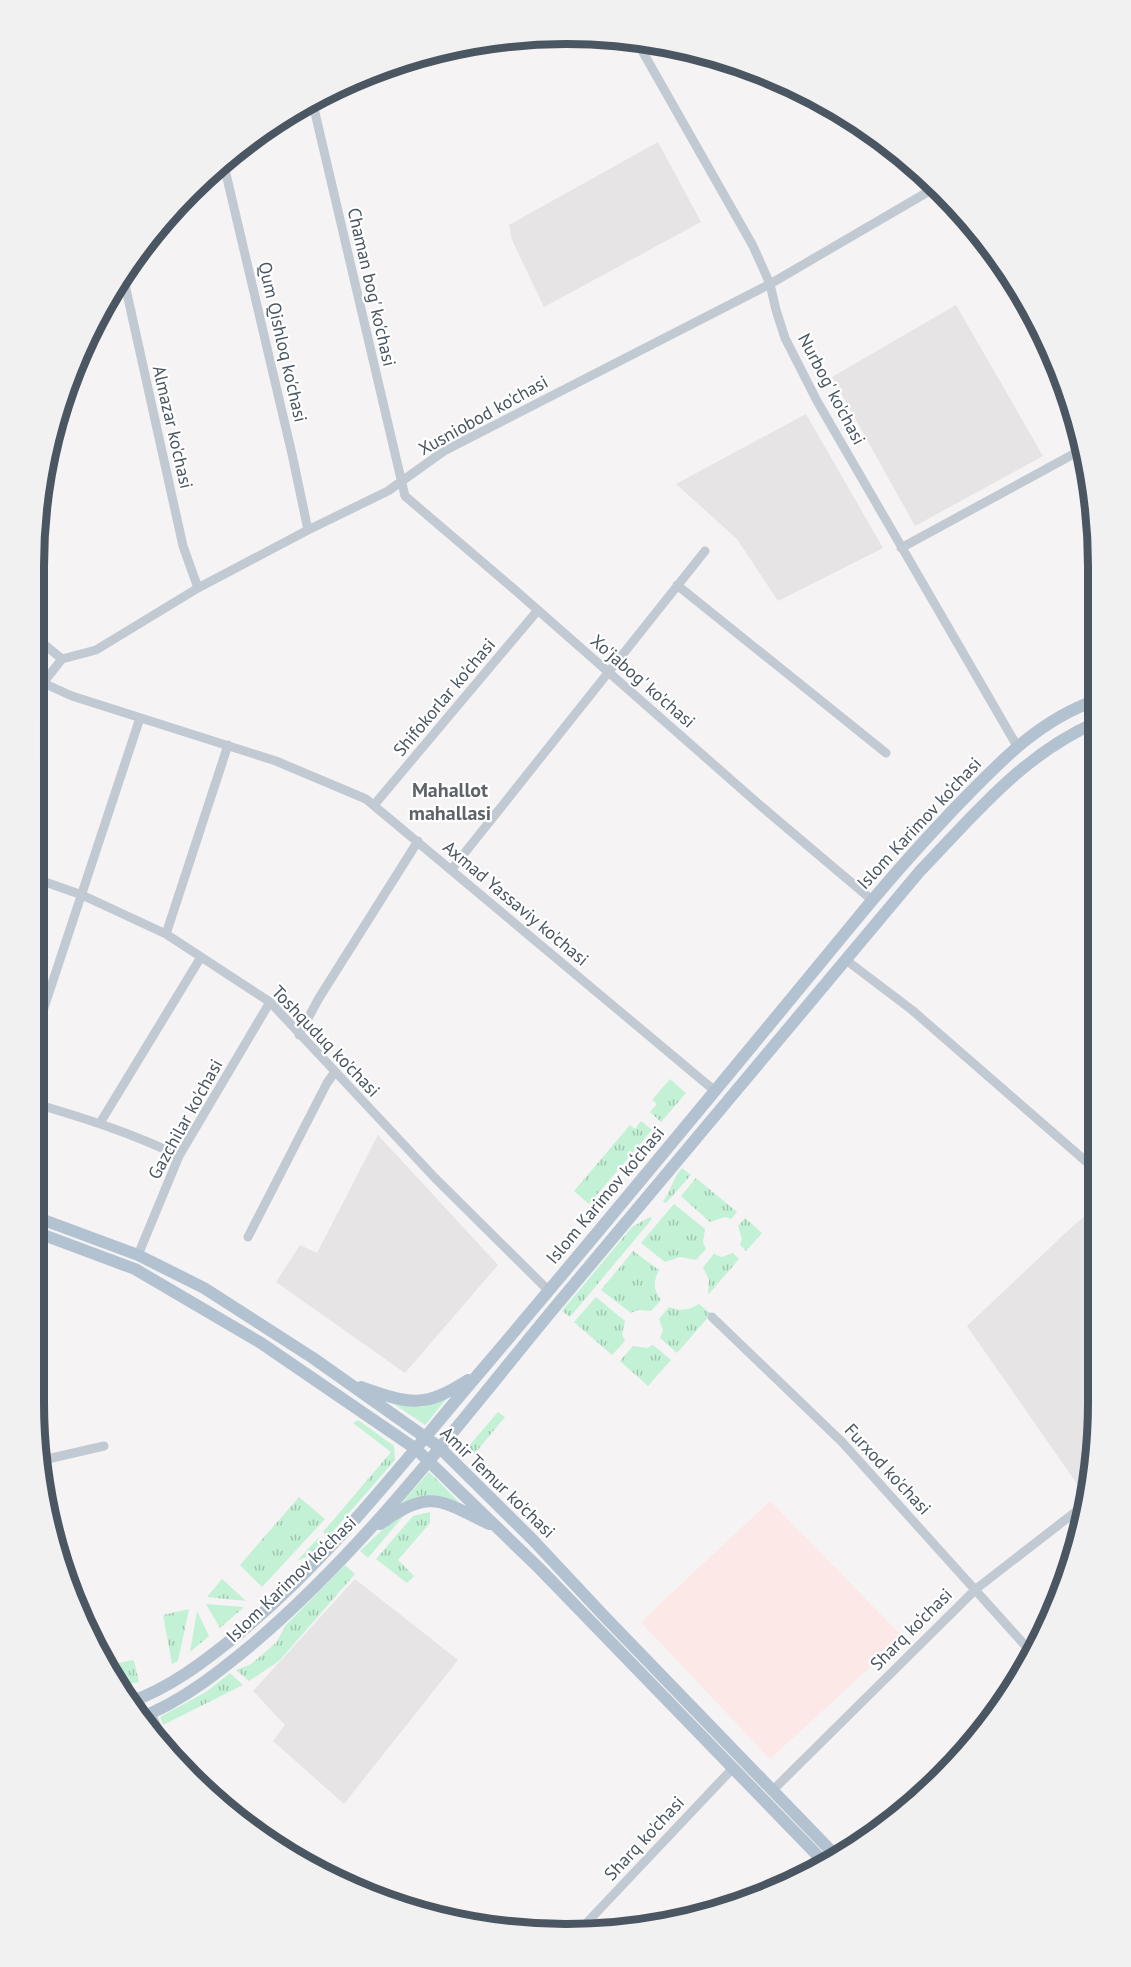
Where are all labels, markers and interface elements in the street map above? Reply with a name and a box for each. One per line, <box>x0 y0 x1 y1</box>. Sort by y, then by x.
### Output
street label: Chaman bog' ko'chasi <box>343 205 401 369</box>
street label: Qum Qishloq ko'chasi <box>253 260 313 424</box>
street label: Nurbog' ko'chasi <box>793 329 871 449</box>
street label: Almazar ko'chasi <box>148 363 198 491</box>
street label: Xusniobod ko'chasi <box>414 370 552 460</box>
street label: Xo'jabog' ko'chasi <box>586 629 700 733</box>
street label: Shifokorlar ko'chasi <box>388 633 500 761</box>
street label: Islom Karimov ko‘chasi <box>852 752 986 894</box>
district label: Mahallot mahallasi <box>409 777 491 826</box>
street label: Axmad Yassaviy ko'chasi <box>439 835 593 971</box>
street label: Toshquduq ko'chasi <box>267 980 385 1102</box>
street label: Gazchilar ko'chasi <box>142 1055 228 1183</box>
street label: Islom Karimov ko‘chasi <box>541 1122 669 1268</box>
street label: Furxod ko'chasi <box>840 1419 936 1519</box>
street label: Amir Temur ko'chasi <box>436 1421 560 1543</box>
street label: Islom Karimov ko‘chasi <box>221 1511 361 1647</box>
street label: Sharq ko‘chasi <box>865 1583 957 1675</box>
street label: Sharq ko'chasi <box>599 1791 689 1885</box>

